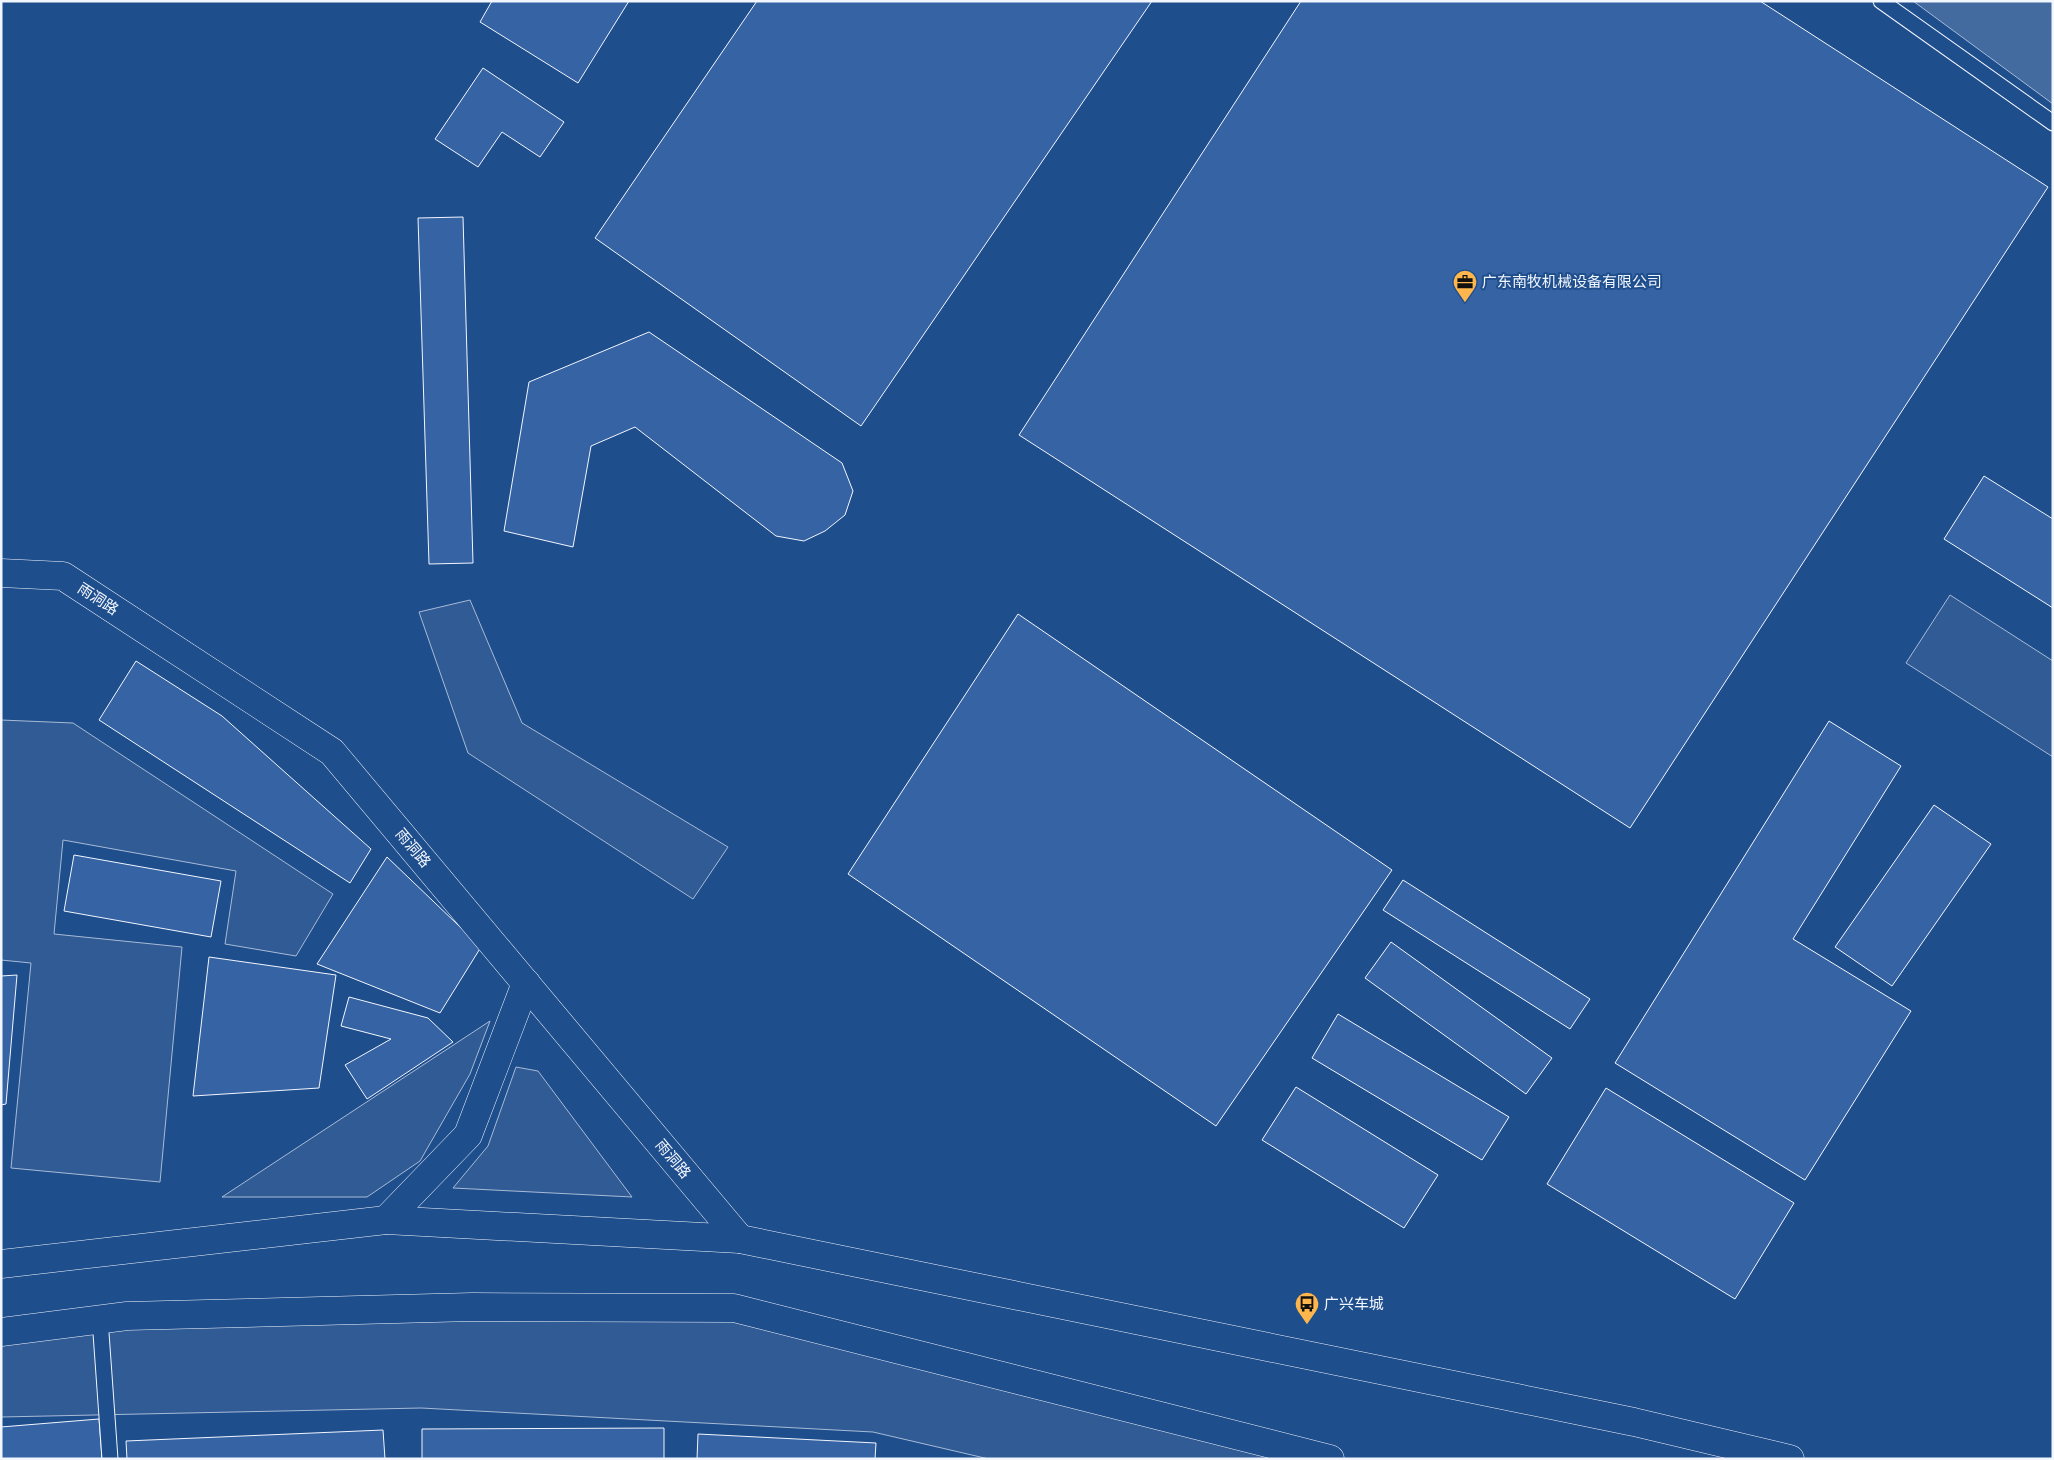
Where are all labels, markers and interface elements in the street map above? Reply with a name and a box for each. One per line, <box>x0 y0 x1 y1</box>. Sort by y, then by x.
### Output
office icon: 广东南牧机械设备有限公司 <box>1452 269 1478 303</box>
place label: 广东南牧机械设备有限公司 <box>1482 273 1662 290</box>
street label: 雨洞路 <box>75 580 121 618</box>
street label: 雨洞路 <box>392 826 434 870</box>
street label: 雨洞路 <box>652 1137 694 1181</box>
bus stop icon: 广兴车城 <box>1294 1291 1320 1325</box>
place label: 广兴车城 <box>1324 1296 1384 1312</box>

